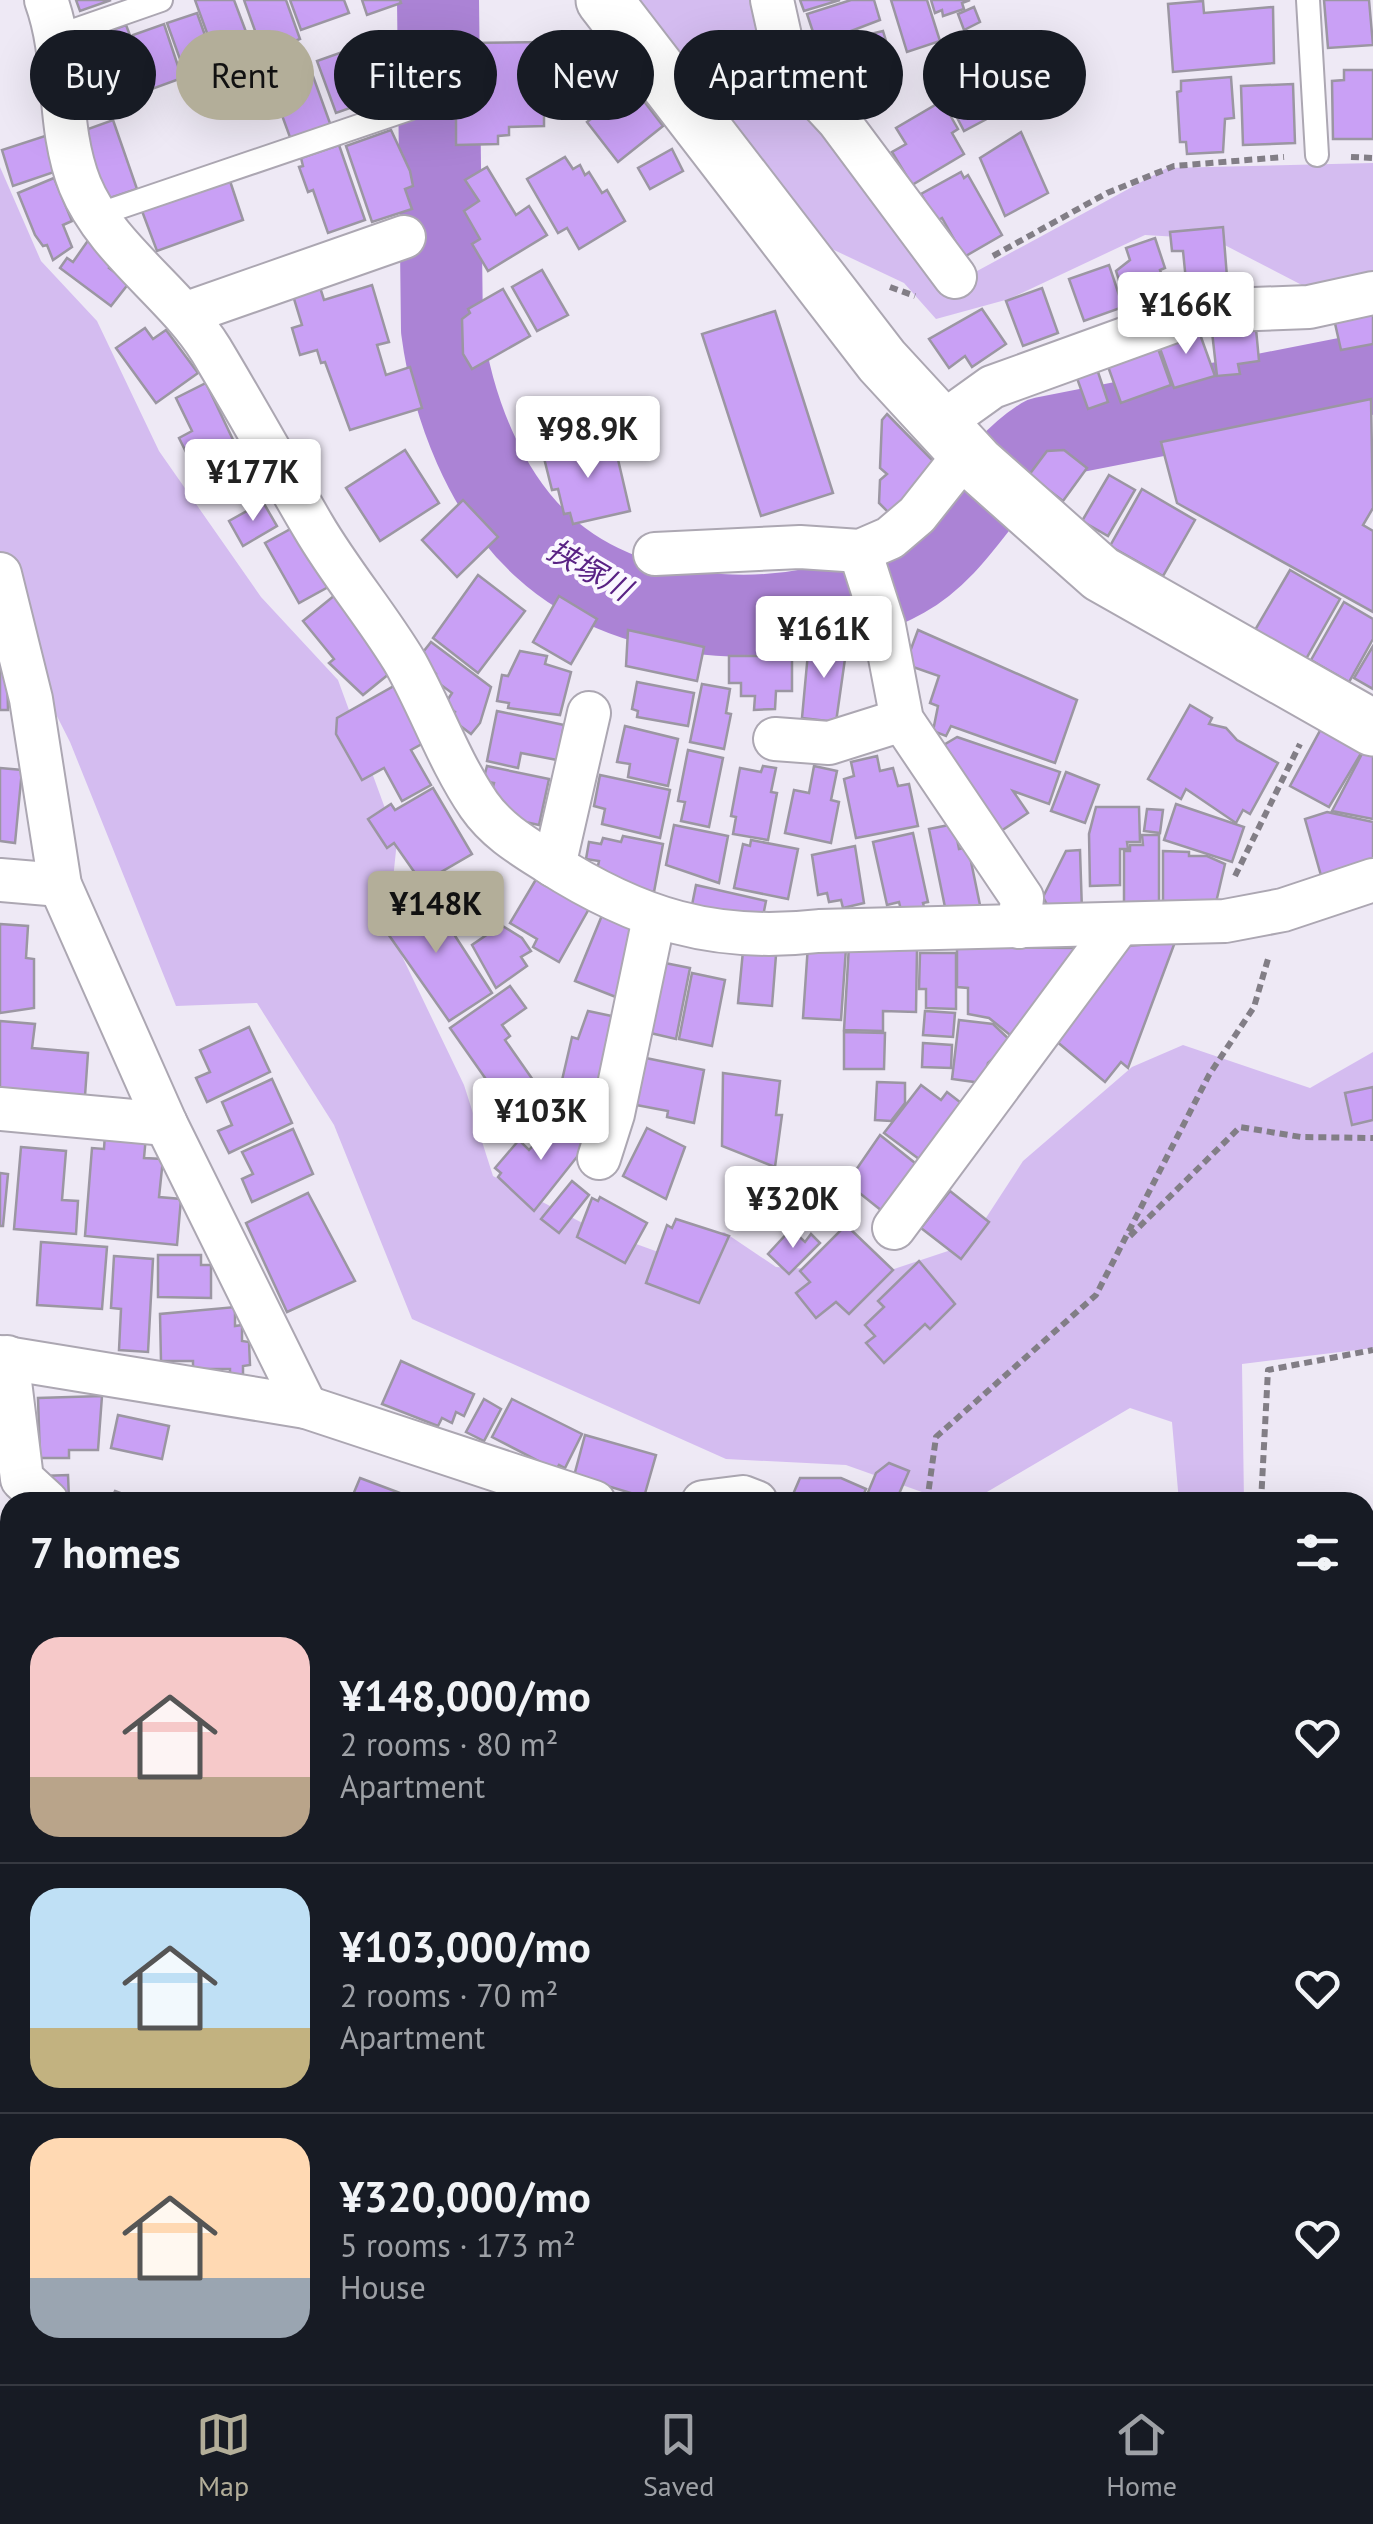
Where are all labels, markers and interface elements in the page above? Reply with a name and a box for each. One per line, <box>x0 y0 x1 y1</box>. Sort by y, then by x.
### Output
chip: Buy <box>30 30 156 120</box>
chip: Rent <box>176 30 314 120</box>
chip: Filters <box>334 30 497 120</box>
chip: New <box>517 30 654 120</box>
chip: Apartment <box>674 30 903 120</box>
chip: House <box>923 30 1086 120</box>
pin: ¥166K <box>1116 272 1256 357</box>
text: ¥166K <box>1140 283 1232 325</box>
pin: ¥98.9K <box>507 396 669 481</box>
text: ¥98.9K <box>538 407 638 449</box>
pin: ¥177K <box>183 439 323 524</box>
text: ¥177K <box>207 450 299 492</box>
water label: 挟塚川 <box>541 529 641 610</box>
pin: ¥161K <box>754 596 894 681</box>
text: ¥161K <box>778 607 870 649</box>
pin: ¥148K <box>366 871 506 956</box>
text: ¥148K <box>390 882 482 924</box>
pin: ¥103K <box>471 1078 611 1163</box>
text: ¥103K <box>495 1089 587 1131</box>
pin: ¥320K <box>723 1166 863 1251</box>
text: ¥320K <box>747 1177 839 1219</box>
text: 7 homes <box>30 1525 181 1580</box>
icon: filters <box>1290 1525 1345 1580</box>
text: ¥148,000/mo <box>340 1668 591 1723</box>
icon: home <box>110 1677 230 1797</box>
icon: heart <box>1290 1710 1345 1765</box>
text: 2 rooms · 80 m² <box>340 1723 558 1765</box>
text: Apartment <box>340 1765 485 1807</box>
text: ¥103,000/mo <box>340 1919 591 1974</box>
icon: home <box>110 1928 230 2048</box>
icon: heart <box>1290 1961 1345 2016</box>
text: 2 rooms · 70 m² <box>340 1974 558 2016</box>
text: Apartment <box>340 2016 485 2058</box>
text: ¥320,000/mo <box>340 2169 591 2224</box>
icon: home <box>110 2178 230 2298</box>
icon: heart <box>1290 2211 1345 2266</box>
text: 5 rooms · 173 m² <box>340 2224 576 2266</box>
text: House <box>340 2266 426 2308</box>
tab: Map <box>196 2407 251 2504</box>
tab: Saved <box>643 2407 714 2504</box>
tab: Home <box>1106 2407 1177 2504</box>

